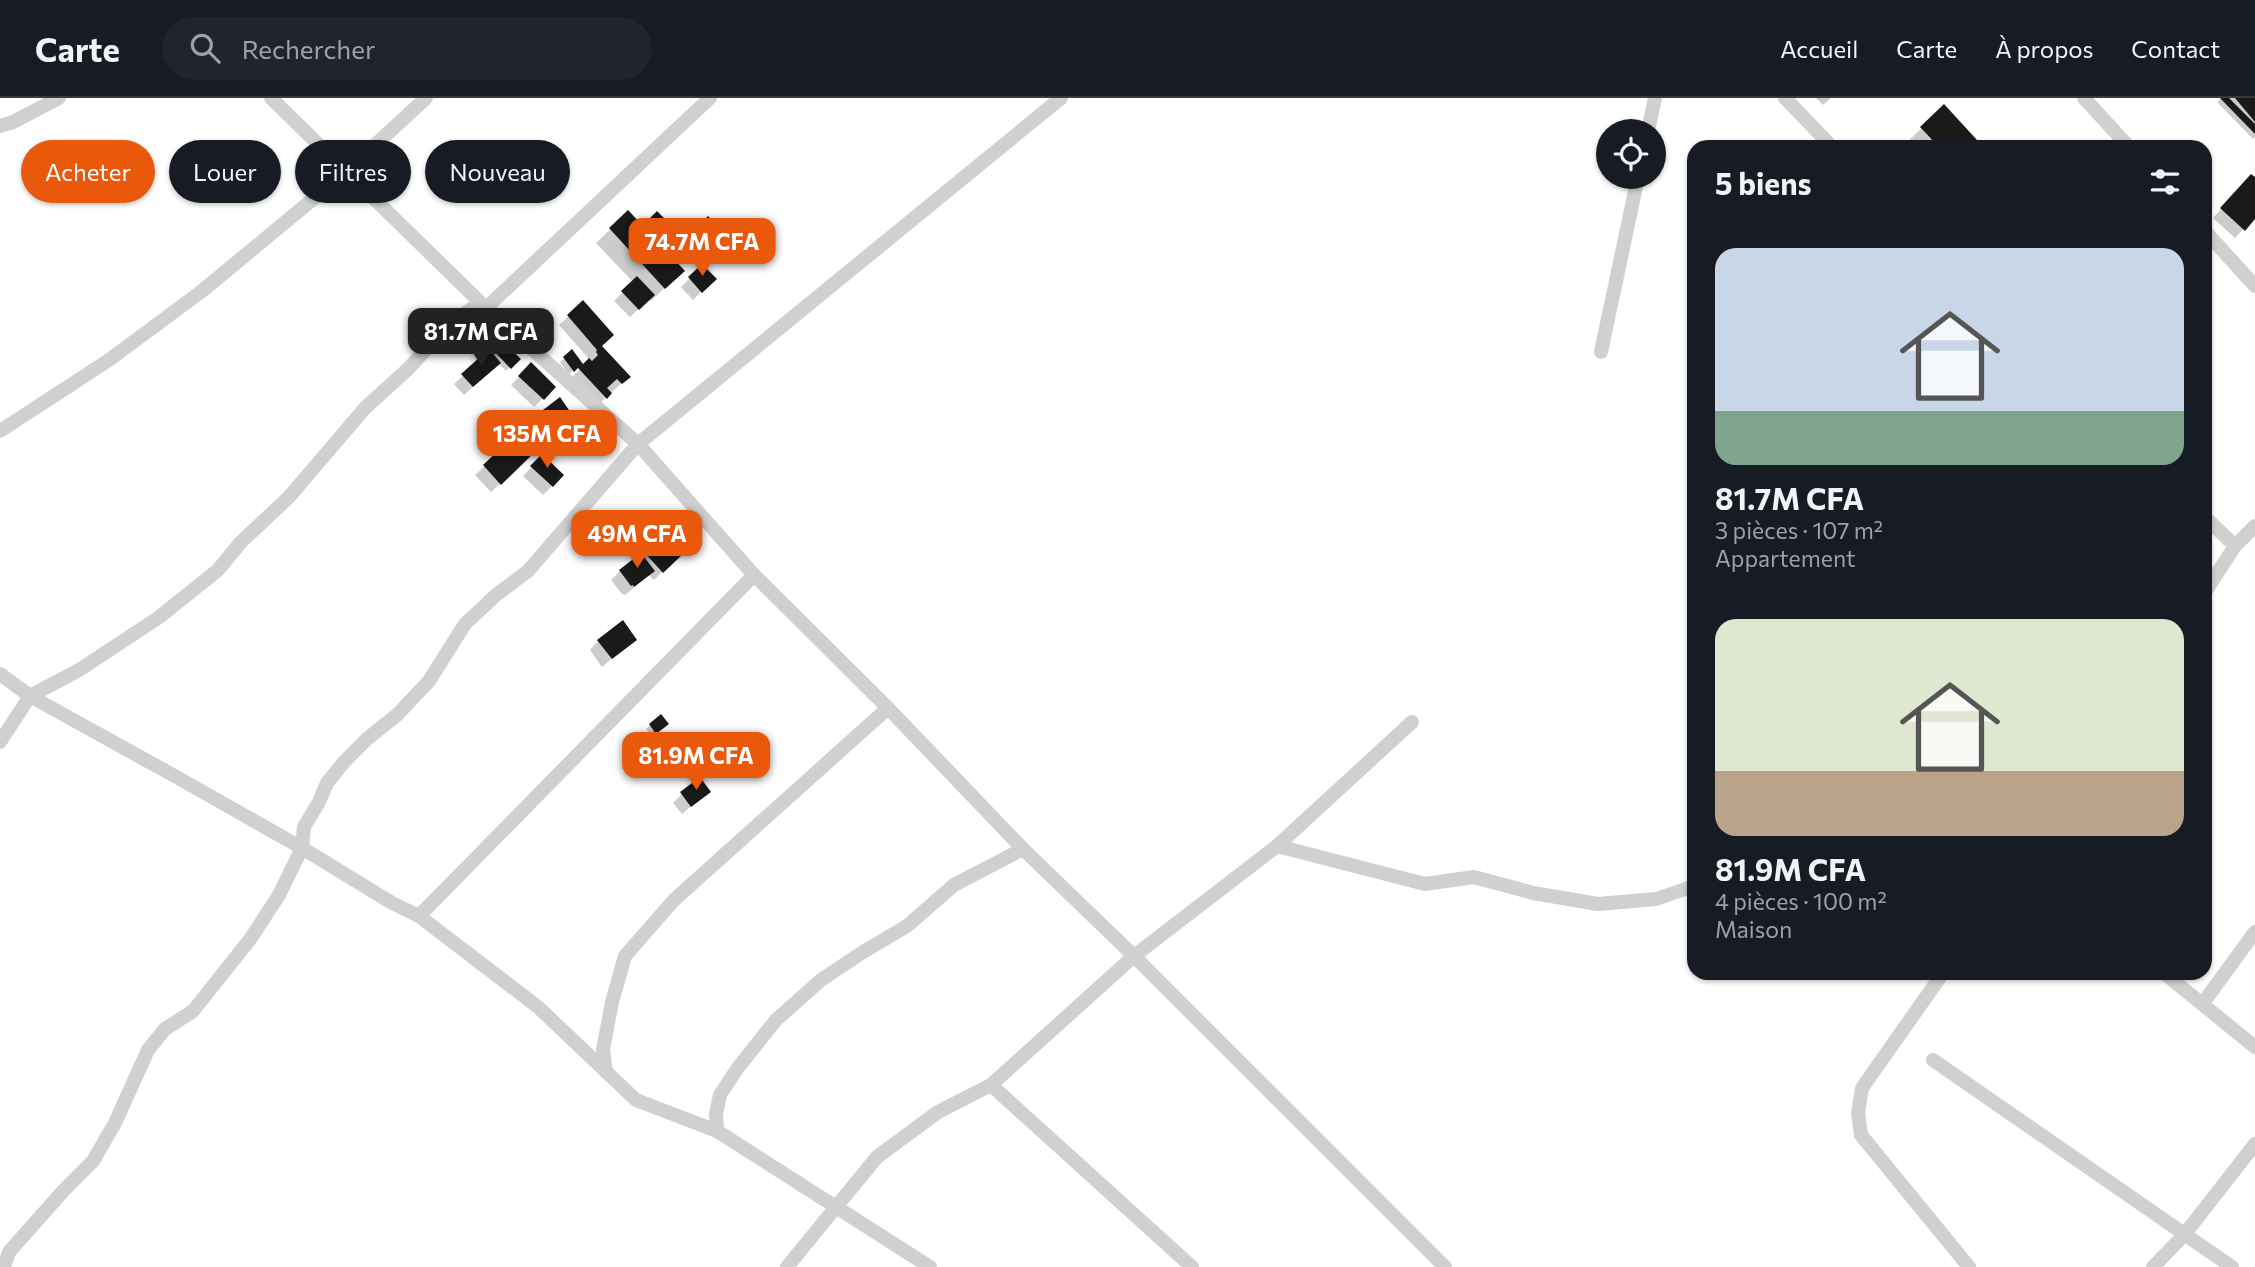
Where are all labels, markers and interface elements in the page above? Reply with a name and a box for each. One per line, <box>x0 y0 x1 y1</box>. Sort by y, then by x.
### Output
search box <box>162 17 652 80</box>
text: Carte <box>35 28 120 69</box>
icon: search <box>186 29 224 67</box>
text: Rechercher <box>242 33 375 64</box>
text: Accueil <box>1780 34 1858 63</box>
text: Carte <box>1896 34 1957 63</box>
text: À propos <box>1995 34 2093 63</box>
text: Contact <box>2131 34 2220 63</box>
map controls <box>1596 119 1666 189</box>
button: locate <box>1596 119 1666 189</box>
chip: Acheter <box>21 140 155 203</box>
chip: Louer <box>169 140 281 203</box>
chip: Filtres <box>295 140 411 203</box>
chip: Nouveau <box>425 140 570 203</box>
icon: filters <box>2146 163 2184 201</box>
text: 5 biens <box>1715 164 1811 201</box>
pin: 74.7M CFA <box>622 218 782 278</box>
text: 74.7M CFA <box>645 227 759 255</box>
icon: home <box>1887 293 2013 419</box>
pin: 81.7M CFA <box>401 308 561 368</box>
text: 81.7M CFA <box>424 317 538 345</box>
pin: 135M CFA <box>475 410 619 470</box>
text: 135M CFA <box>493 419 601 447</box>
text: 81.7M CFA <box>1715 479 1864 516</box>
pin: 49M CFA <box>572 510 702 570</box>
text: 3 pièces · 107 m² <box>1715 516 1883 544</box>
text: 49M CFA <box>587 519 687 547</box>
text: Appartement <box>1715 544 1856 572</box>
icon: home <box>1887 664 2013 790</box>
pin: 81.9M CFA <box>616 732 776 792</box>
text: 81.9M CFA <box>638 741 754 769</box>
text: 81.9M CFA <box>1715 850 1866 887</box>
text: 4 pièces · 100 m² <box>1715 887 1887 915</box>
text: Maison <box>1715 915 1792 943</box>

